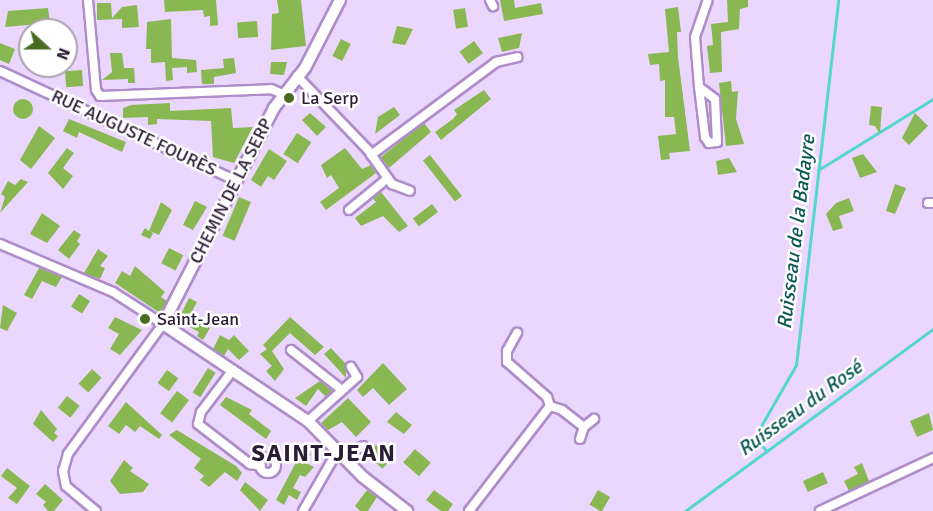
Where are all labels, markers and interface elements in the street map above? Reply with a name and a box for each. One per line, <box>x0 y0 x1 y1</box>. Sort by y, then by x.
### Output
north arrow <box>18 18 78 78</box>
text: N <box>52 45 74 63</box>
street label: RUE AUGUSTE FOURÈS <box>48 85 220 181</box>
place label: La Serp <box>301 87 358 109</box>
marker: La Serp <box>282 91 296 105</box>
street label: CHEMIN DE LA SERP <box>185 115 277 267</box>
water label: Ruisseau de la Badayre <box>772 134 820 330</box>
place label: Saint-Jean <box>157 308 239 330</box>
marker: Saint-Jean <box>138 312 152 326</box>
water label: Ruisseau du Rosé <box>733 355 867 461</box>
district label: SAINT-JEAN <box>252 440 396 468</box>

